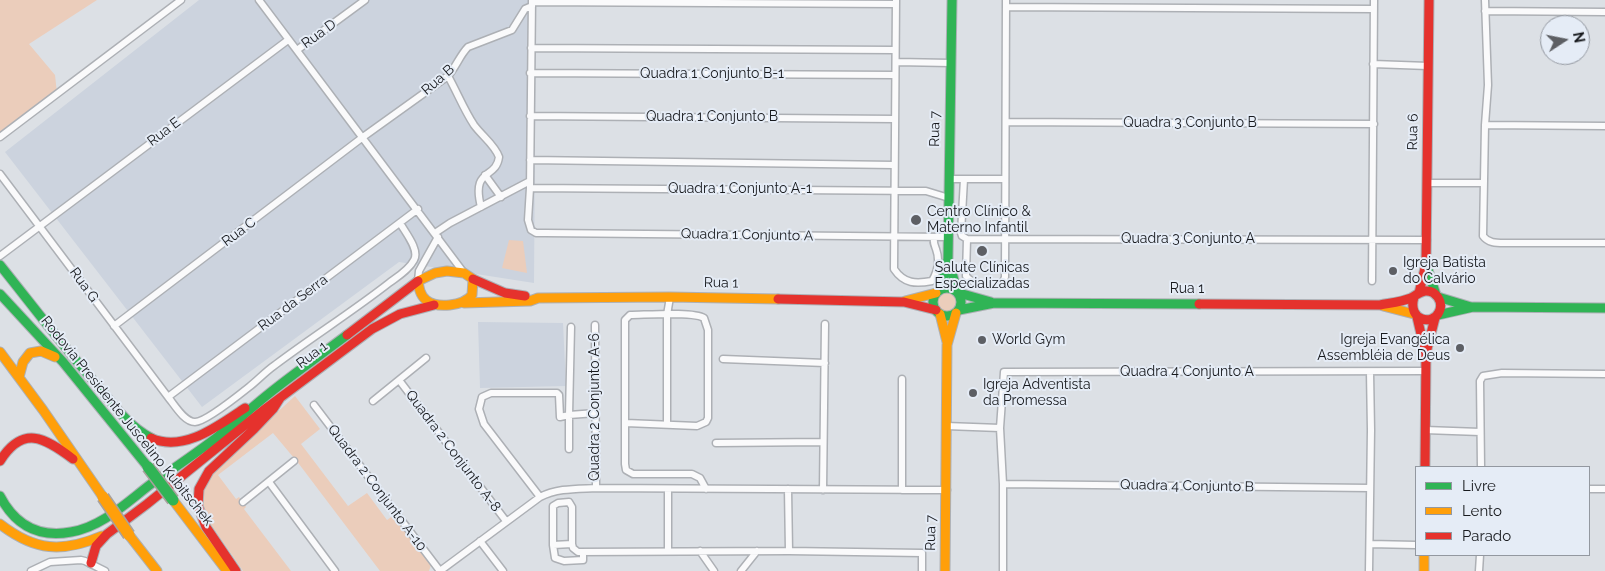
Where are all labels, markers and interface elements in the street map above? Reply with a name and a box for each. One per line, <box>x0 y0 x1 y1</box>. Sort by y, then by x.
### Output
north arrow <box>1540 15 1590 65</box>
street label: Rua D <box>298 16 340 52</box>
text: N <box>1570 31 1588 44</box>
street label: Rua B <box>418 61 458 99</box>
street label: Quadra 1 Conjunto B-1 <box>640 66 784 82</box>
street label: Quadra 1 Conjunto B <box>646 109 778 125</box>
street label: Rua 7 <box>926 111 944 147</box>
street label: Rua 6 <box>1404 113 1422 151</box>
street label: Rua E <box>144 114 184 150</box>
street label: Quadra 3 Conjunto B <box>1123 115 1257 131</box>
street label: Quadra 1 Conjunto A-1 <box>668 181 812 197</box>
place label: Centro Clínico & Materno Infantil <box>927 204 1031 236</box>
marker: Centro Clínico & Materno Infantil <box>909 213 923 227</box>
street label: Rua C <box>219 214 259 250</box>
street label: Quadra 1 Conjunto A <box>681 225 813 245</box>
street label: Quadra 3 Conjunto A <box>1121 231 1255 247</box>
marker: Salute Clínicas Especializadas <box>975 244 989 258</box>
place label: Igreja Batista do Calvário <box>1403 255 1486 288</box>
place label: Salute Clínicas Especializadas <box>935 260 1029 292</box>
street label: Rua G <box>66 264 102 306</box>
marker: Igreja Batista do Calvário <box>1387 265 1399 277</box>
street label: Rua da Serra <box>255 271 331 335</box>
street label: Rua 1 <box>704 274 738 292</box>
street label: Rua 1 <box>1170 281 1204 297</box>
street label: Rodovia Presidente Juscelino Kubitschek <box>37 313 217 529</box>
place label: World Gym <box>992 332 1065 348</box>
place label: Igreja Evangélica Assembléia de Deus <box>1317 332 1450 364</box>
street label: Quadra 2 Conjunto A-6 <box>587 333 603 481</box>
marker: World Gym <box>976 334 988 346</box>
street label: Rua 1 <box>293 338 331 372</box>
marker: Igreja Evangélica Assembléia de Deus <box>1454 342 1466 354</box>
street label: Quadra 4 Conjunto A <box>1120 364 1254 380</box>
place label: Igreja Adventista da Promessa <box>983 377 1091 410</box>
street label: Quadra 2 Conjunto A-8 <box>402 387 504 515</box>
marker: Igreja Adventista da Promessa <box>967 387 979 399</box>
street label: Quadra 2 Conjunto A-10 <box>324 421 430 555</box>
legend <box>1415 466 1590 556</box>
street label: Quadra 4 Conjunto B <box>1120 476 1254 496</box>
text: Livre <box>1462 477 1496 495</box>
text: Lento <box>1462 502 1502 520</box>
street label: Rua 7 <box>922 515 940 551</box>
text: Parado <box>1462 527 1511 545</box>

